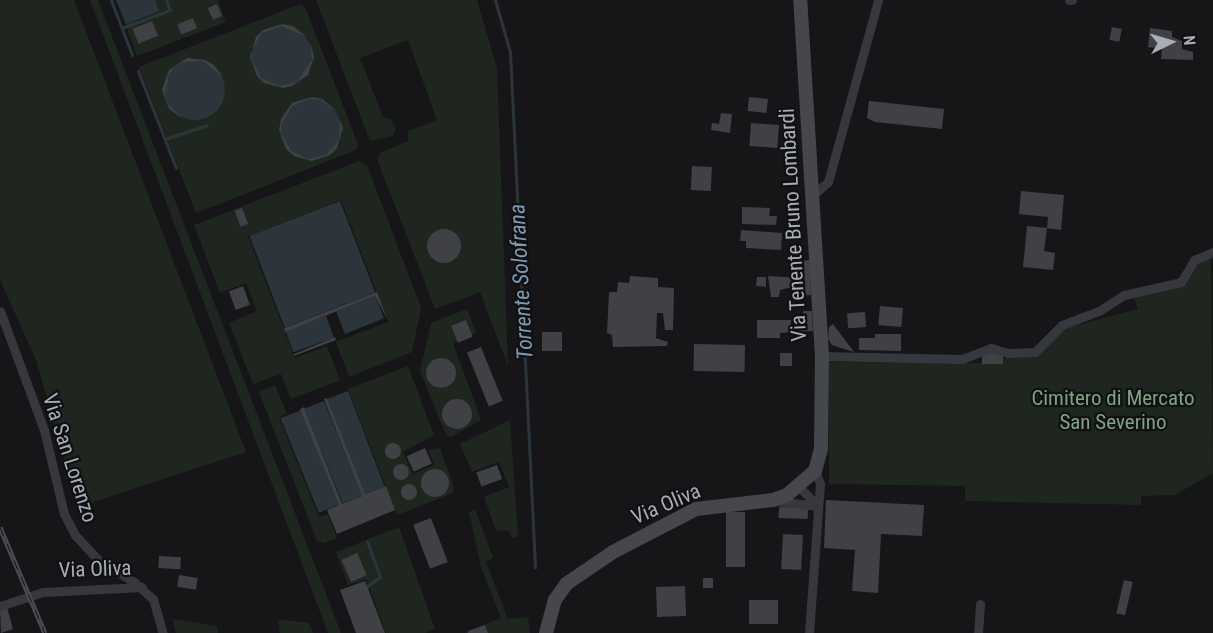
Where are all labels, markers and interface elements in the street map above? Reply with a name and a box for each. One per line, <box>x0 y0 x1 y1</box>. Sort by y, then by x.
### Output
north arrow <box>1141 12 1201 72</box>
text: N <box>1180 35 1199 46</box>
street label: Via Tenente Bruno Lombardi <box>774 107 812 343</box>
water label: Torrente Solofrana <box>504 203 538 361</box>
park label: Cimitero di Mercato San Severino <box>1031 385 1195 435</box>
street label: Via San Lorenzo <box>37 391 103 525</box>
street label: Via Oliva <box>628 478 704 530</box>
street label: Via Oliva <box>58 555 132 583</box>

